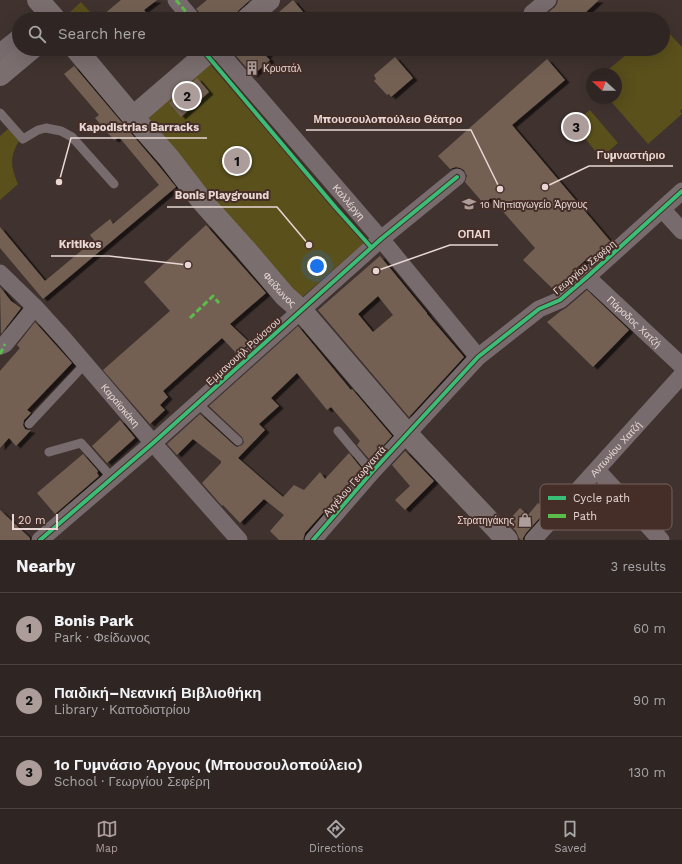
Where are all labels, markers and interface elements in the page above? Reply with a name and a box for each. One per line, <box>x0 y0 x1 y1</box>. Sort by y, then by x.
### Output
search box <box>12 12 670 56</box>
icon: search <box>26 23 48 45</box>
text: Search here <box>58 25 146 43</box>
building icon: Κρυστάλ <box>244 60 260 76</box>
place label: Κρυστάλ <box>263 63 302 74</box>
north arrow <box>586 68 622 104</box>
pin: 2 <box>174 81 200 111</box>
callout: Μπουσουλοπούλειο Θέατρο <box>306 107 471 130</box>
pin: 3 <box>563 112 589 142</box>
text: Μπουσουλοπούλειο Θέατρο <box>313 113 463 126</box>
callout: Kapodistrias Barracks <box>71 115 207 138</box>
text: Kapodistrias Barracks <box>79 121 199 134</box>
callout: Γυμναστήριο <box>589 143 673 166</box>
pin: 1 <box>224 146 250 176</box>
text: Γυμναστήριο <box>597 149 666 162</box>
street label: Καλλέργη <box>330 182 367 222</box>
callout: Bonis Playground <box>167 184 277 207</box>
text: Bonis Playground <box>175 189 269 202</box>
school or university icon: 1ο Νηπιαγωγείο Άργους <box>461 196 477 212</box>
place label: 1ο Νηπιαγωγείο Άργους <box>480 199 588 210</box>
callout: ΟΠΑΠ <box>450 222 498 245</box>
text: ΟΠΑΠ <box>458 228 490 241</box>
callout: Kritikos <box>51 233 109 256</box>
text: Kritikos <box>59 238 101 251</box>
street label: Γεωργίου Σεφέρη <box>551 238 618 297</box>
your location <box>307 256 327 276</box>
street label: Φείδωνος <box>261 270 298 309</box>
street label: Πάροδος Χατζή <box>605 294 663 350</box>
street label: Εμμανουήλ Ρούσσου <box>204 315 283 388</box>
street label: Καραϊσκάκη <box>99 382 142 429</box>
street label: Αντωνίου Χατζή <box>588 419 644 479</box>
street label: Αγγέλου Γεωργαντά <box>321 444 388 519</box>
legend <box>540 484 672 530</box>
text: Cycle path <box>573 492 630 505</box>
text: Path <box>573 510 597 523</box>
scale bar <box>12 512 58 531</box>
shop icon: Στρατηγάκης <box>517 512 533 528</box>
text: 20 m <box>18 514 46 527</box>
place label: Στρατηγάκης <box>457 515 514 526</box>
text: Nearby <box>16 556 75 576</box>
text: 3 results <box>611 559 666 574</box>
text: Bonis Park <box>54 612 134 630</box>
text: 1 <box>26 621 32 636</box>
text: 60 m <box>633 621 666 636</box>
text: Park · Φείδωνος <box>54 630 150 645</box>
text: Παιδική–Νεανική Βιβλιοθήκη <box>54 684 262 702</box>
text: 2 <box>25 693 33 708</box>
text: 90 m <box>633 693 666 708</box>
text: Library · Καποδιστρίου <box>54 702 190 717</box>
text: 1ο Γυμνάσιο Άργους (Μπουσουλοπούλειο) <box>54 756 363 774</box>
text: 3 <box>25 765 33 780</box>
text: 130 m <box>628 765 666 780</box>
text: School · Γεωργίου Σεφέρη <box>54 774 210 789</box>
tab: Map <box>96 818 118 855</box>
tab: Directions <box>309 818 363 855</box>
tab: Saved <box>554 818 586 855</box>

